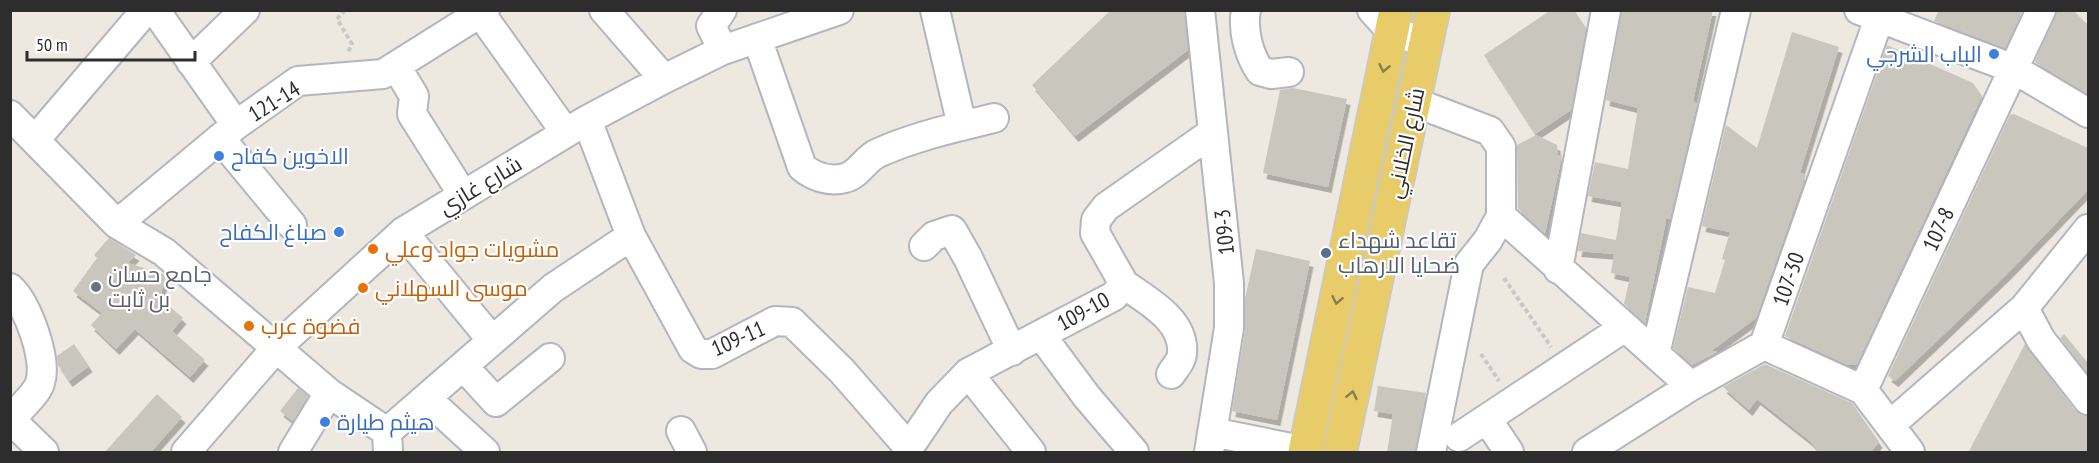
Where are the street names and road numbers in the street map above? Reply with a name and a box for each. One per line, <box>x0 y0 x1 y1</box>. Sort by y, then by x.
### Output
street label: 121-14 <box>243 74 305 128</box>
street label: شارع الخلاني <box>1380 85 1433 202</box>
street label: شارع غازي <box>433 149 528 223</box>
street label: 107-8 <box>1916 203 1960 255</box>
street label: 109-3 <box>1208 208 1240 256</box>
street label: 107-30 <box>1766 248 1810 309</box>
street label: 109-10 <box>1052 285 1114 337</box>
street label: 109-11 <box>707 314 769 362</box>

